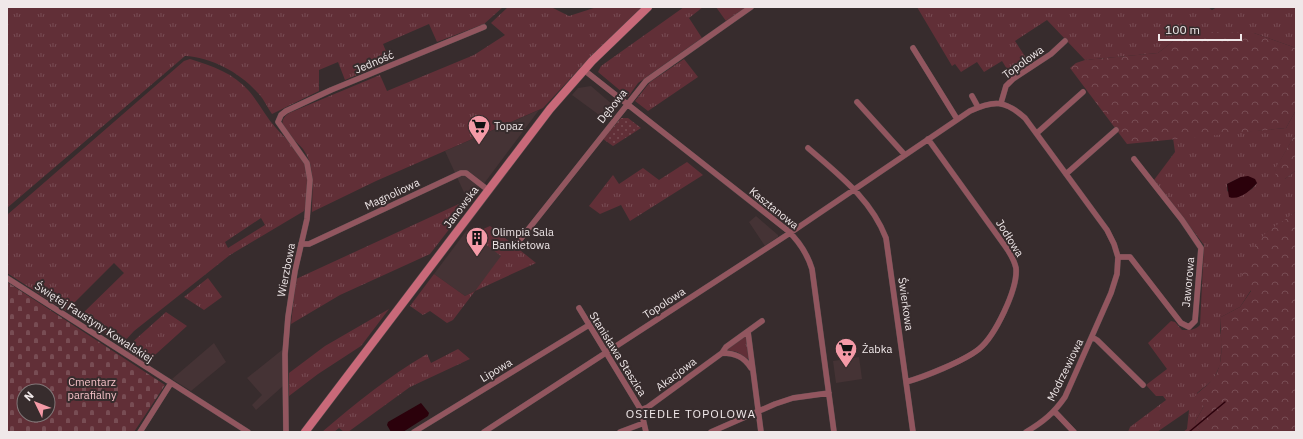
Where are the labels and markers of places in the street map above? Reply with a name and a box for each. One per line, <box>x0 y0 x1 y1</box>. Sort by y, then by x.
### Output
supermarket icon: Topaz <box>466 113 492 146</box>
place label: Topaz <box>494 119 523 133</box>
building icon: Olimpia Sala Bankietowa <box>464 225 490 258</box>
place label: Olimpia Sala Bankietowa <box>492 225 554 252</box>
supermarket icon: Żabka <box>833 336 859 369</box>
place label: Żabka <box>862 342 892 356</box>

